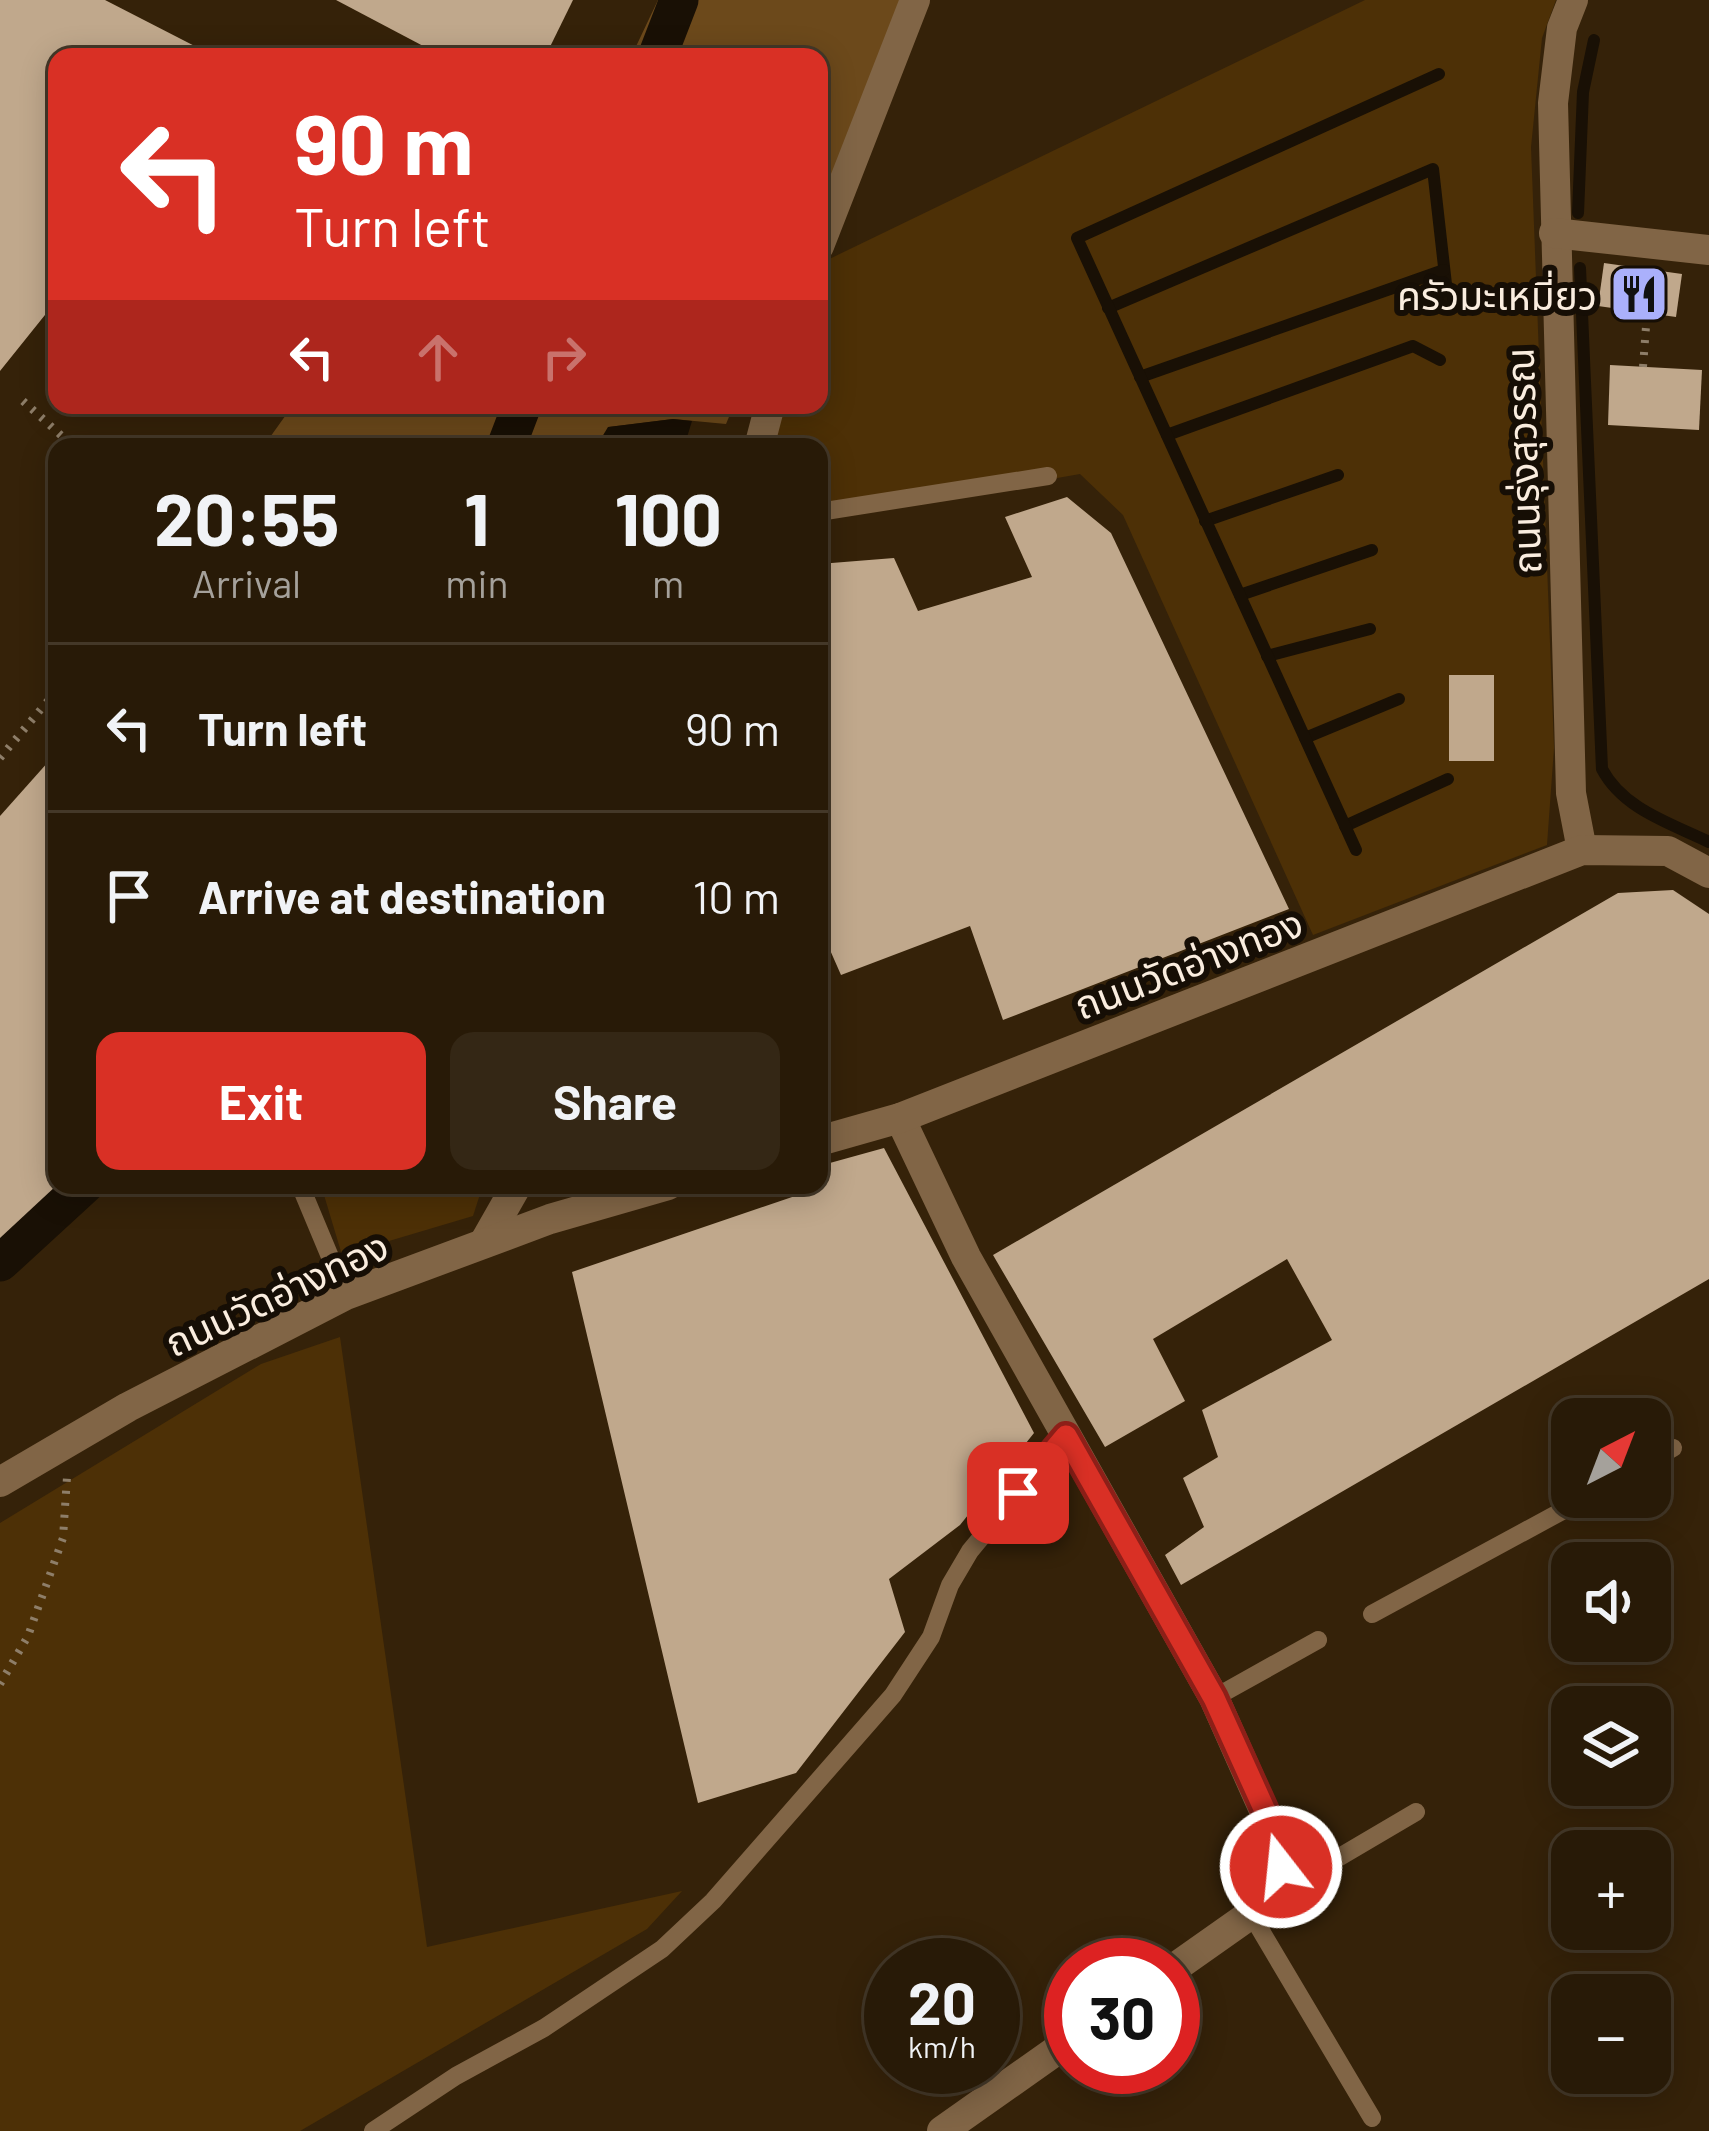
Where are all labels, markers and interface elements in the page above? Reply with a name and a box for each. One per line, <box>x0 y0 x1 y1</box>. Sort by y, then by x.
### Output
text: 90 m <box>294 91 473 192</box>
icon: left <box>96 96 252 252</box>
text: Turn left <box>294 193 491 258</box>
restaurant icon: ครัวมะเหมี่ยว <box>1608 263 1670 325</box>
place label: ครัวมะเหมี่ยว <box>1397 270 1597 318</box>
icon: left <box>279 324 345 390</box>
icon: ahead <box>405 324 471 390</box>
icon: right <box>531 324 597 390</box>
street label: ถนนรุ่งสุวรรณ <box>1495 347 1551 575</box>
text: 20:55 <box>154 474 339 560</box>
text: 1 <box>464 474 490 560</box>
text: 100 <box>614 474 722 560</box>
text: Arrival <box>192 559 301 606</box>
text: min <box>445 559 508 606</box>
text: m <box>652 559 684 606</box>
icon: left <box>96 695 162 761</box>
text: Turn left <box>198 701 367 755</box>
text: 90 m <box>685 701 780 755</box>
icon: arrive <box>96 863 162 929</box>
text: Arrive at destination <box>198 869 606 923</box>
text: 10 m <box>693 869 780 923</box>
street label: ถนนวัดอ่างทอง <box>1067 898 1309 1028</box>
button: Exit <box>96 1032 426 1170</box>
button: Share <box>450 1032 780 1170</box>
street label: ถนนวัดอ่างทอง <box>157 1221 395 1365</box>
north arrow <box>1551 1398 1671 1518</box>
map controls <box>1551 1398 1671 2094</box>
pin <box>967 1442 1069 1544</box>
icon: arrive <box>985 1460 1051 1526</box>
button: sound <box>1551 1542 1671 1662</box>
button: layers <box>1551 1686 1671 1806</box>
position arrow <box>1218 1804 1344 1930</box>
button: + <box>1551 1830 1671 1950</box>
speed limit sign: 30 <box>1044 1938 1200 2094</box>
text: 20 <box>908 1965 976 2037</box>
button: − <box>1551 1974 1671 2094</box>
text: km/h <box>908 2028 976 2064</box>

